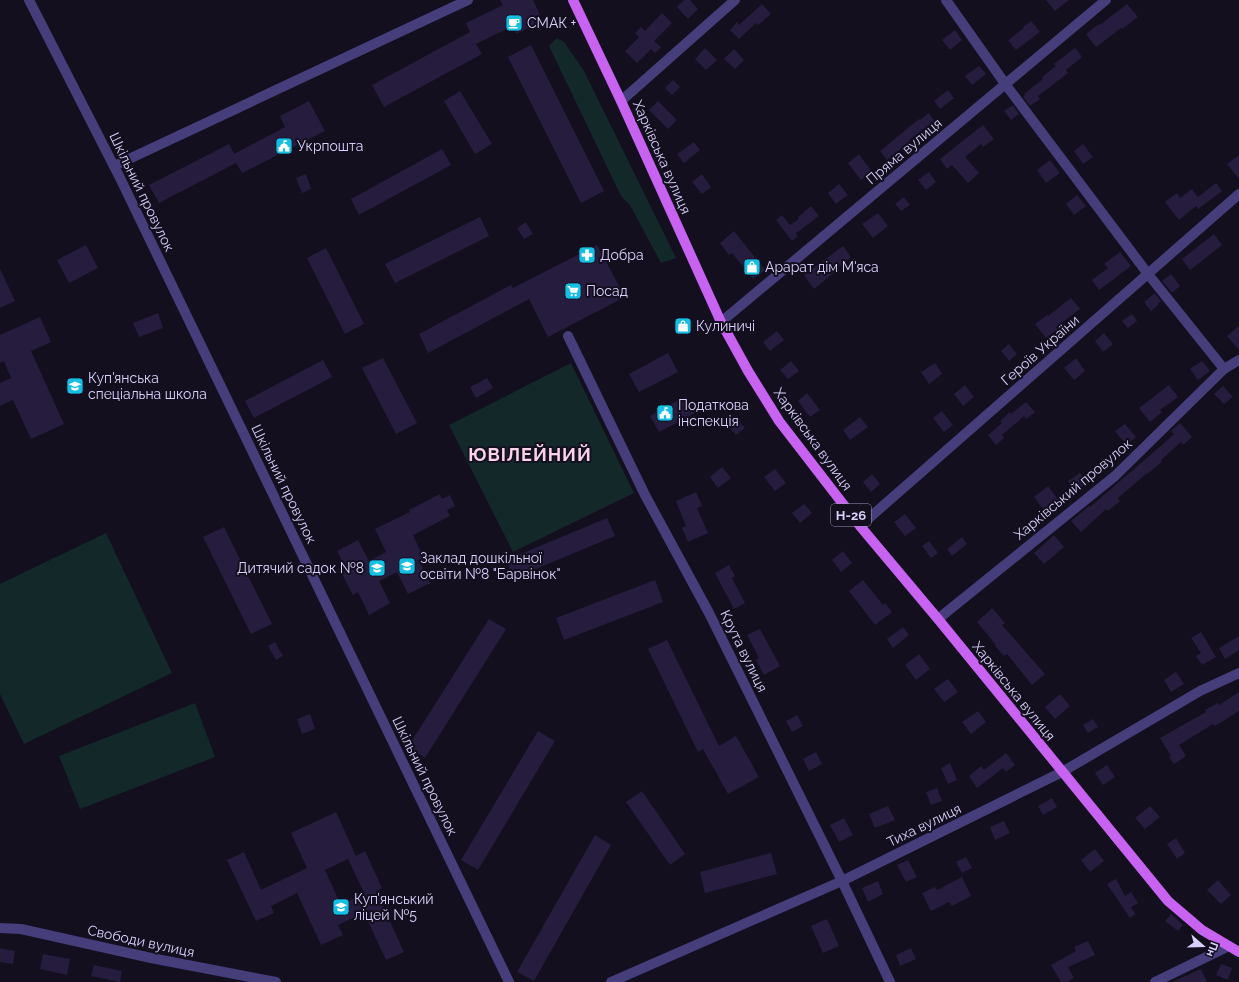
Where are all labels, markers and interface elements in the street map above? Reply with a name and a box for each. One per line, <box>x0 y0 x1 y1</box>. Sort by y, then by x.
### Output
cafe icon: СМАК + <box>504 13 524 33</box>
place label: СМАК + <box>527 15 577 31</box>
street label: Харківська вулиця <box>630 98 694 216</box>
street label: Пряма вулиця <box>863 115 945 187</box>
street label: Шкільний провулок <box>106 130 178 254</box>
public building icon: Укрпошта <box>274 136 294 156</box>
place label: Укрпошта <box>297 138 363 154</box>
pharmacy icon: Добра <box>577 245 597 265</box>
place label: Добра <box>600 247 644 263</box>
shop icon: Арарат дім М'яса <box>742 257 762 277</box>
place label: Арарат дім М'яса <box>765 259 879 275</box>
supermarket icon: Посад <box>563 281 583 301</box>
place label: Посад <box>586 283 628 299</box>
street label: Героїв України <box>998 312 1082 388</box>
shop icon: Кулиничі <box>673 316 693 336</box>
place label: Кулиничі <box>696 318 755 334</box>
place label: Куп'янська спеціальна школа <box>88 370 207 402</box>
school or university icon: Куп'янська спеціальна школа <box>65 376 85 396</box>
street label: Харківська вулиця <box>771 385 855 493</box>
place label: Податкова інспекція <box>678 397 749 429</box>
public building icon: Податкова інспекція <box>655 403 675 423</box>
street label: Шкільний провулок <box>248 422 320 546</box>
street label: Харківський провулок <box>1011 435 1135 543</box>
district label: ЮВІЛЕЙНИЙ <box>468 444 592 465</box>
road number: Н-26 <box>831 504 871 526</box>
place label: Заклад дошкільної освіти №8 "Барвінок" <box>420 550 561 582</box>
school or university icon: Заклад дошкільної освіти №8 "Барвінок" <box>397 556 417 576</box>
school or university icon: Дитячий садок №8 <box>367 558 387 578</box>
place label: Дитячий садок №8 <box>237 560 364 576</box>
street label: Крута вулиця <box>717 607 771 695</box>
street label: Харківська вулиця <box>969 638 1059 744</box>
street label: Шкільний провулок <box>389 714 461 838</box>
street label: Тиха вулиця <box>884 800 964 850</box>
place label: Куп’янський ліцей №5 <box>354 891 434 923</box>
school or university icon: Куп’янський ліцей №5 <box>331 897 351 917</box>
street label: Свободи вулиця <box>86 922 196 960</box>
north arrow <box>1183 926 1223 966</box>
text: Пн <box>1203 940 1221 958</box>

